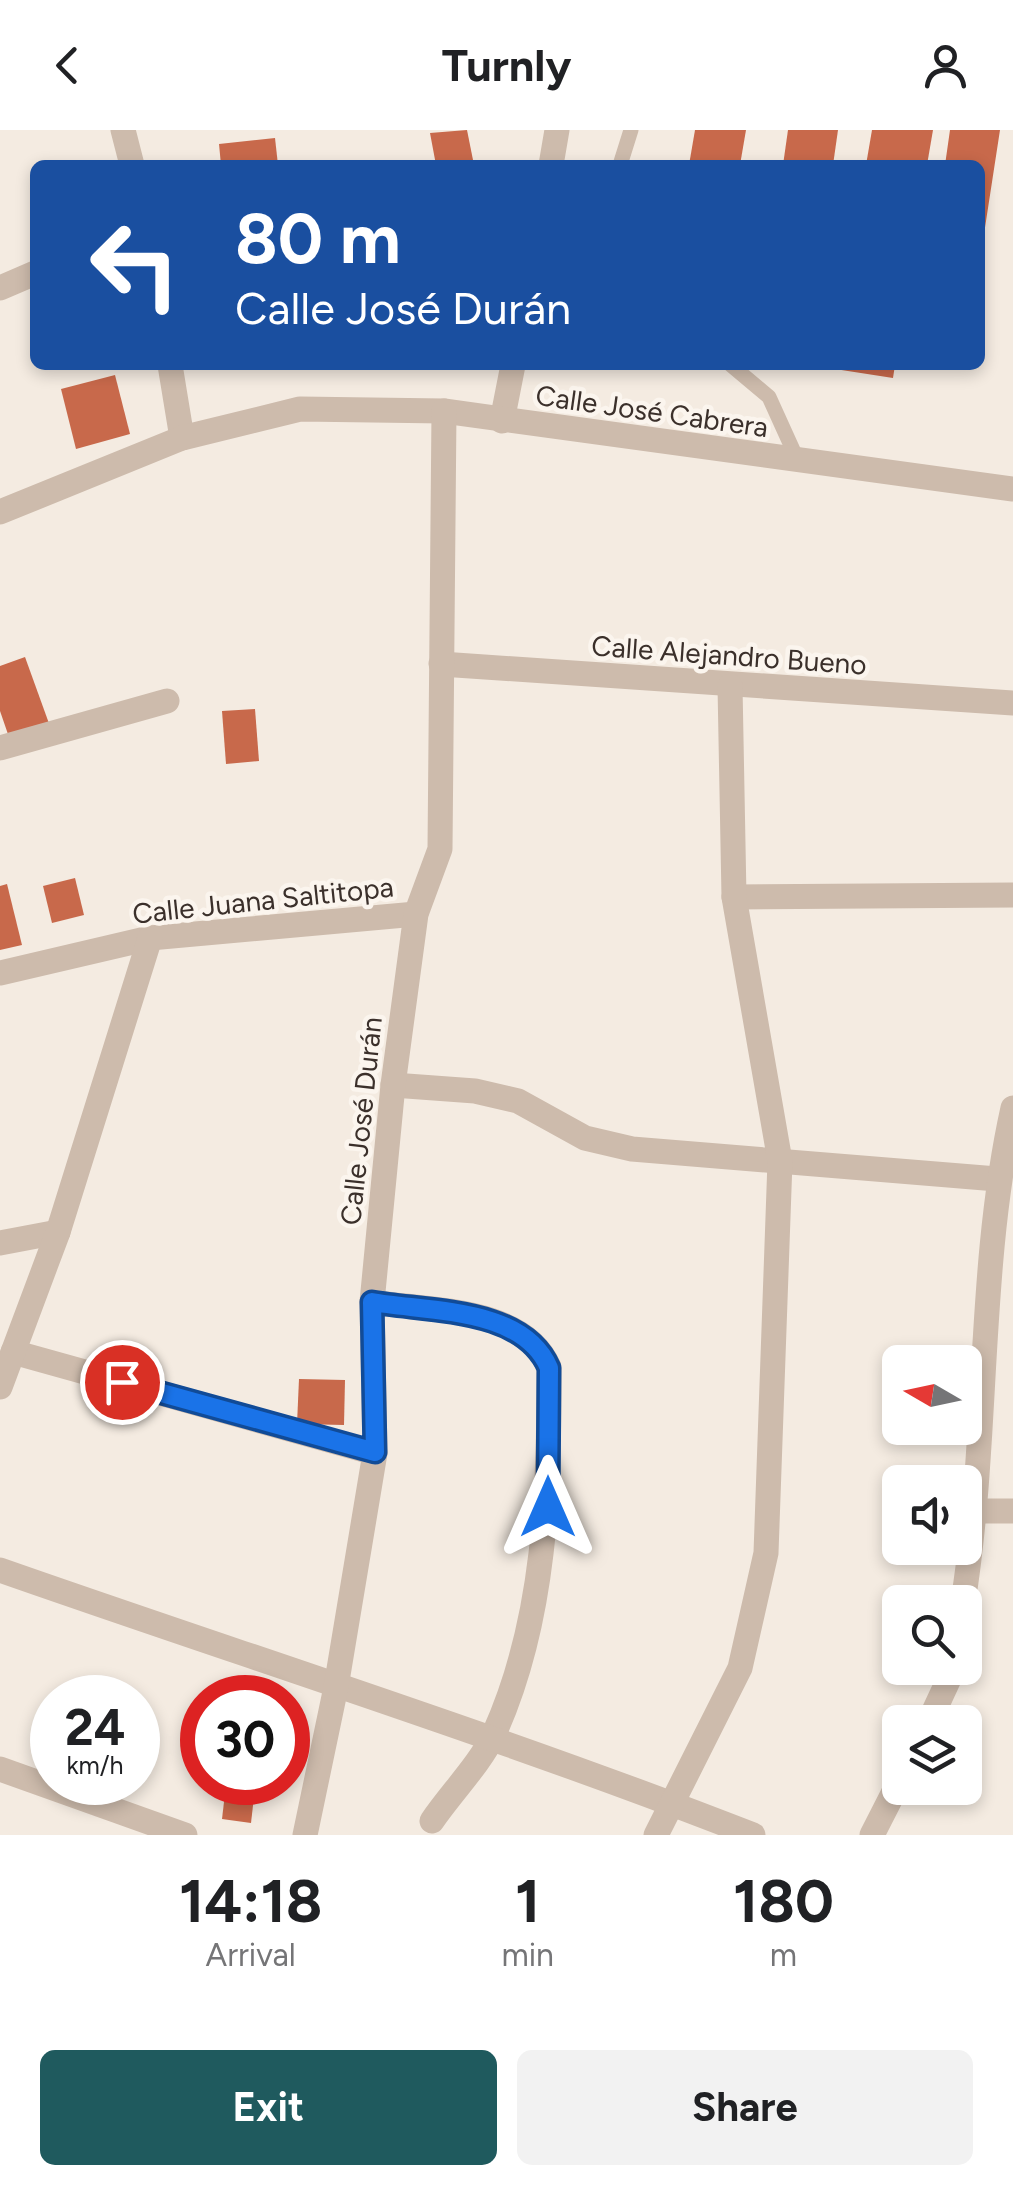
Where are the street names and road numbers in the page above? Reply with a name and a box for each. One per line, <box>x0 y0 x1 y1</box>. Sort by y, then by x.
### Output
street label: Calle José Cabrera <box>534 378 770 444</box>
street label: Calle Alejandro Bueno <box>590 628 868 682</box>
street label: Calle Juana Saltitopa <box>131 869 395 931</box>
street label: Calle José Durán <box>333 1015 389 1227</box>

